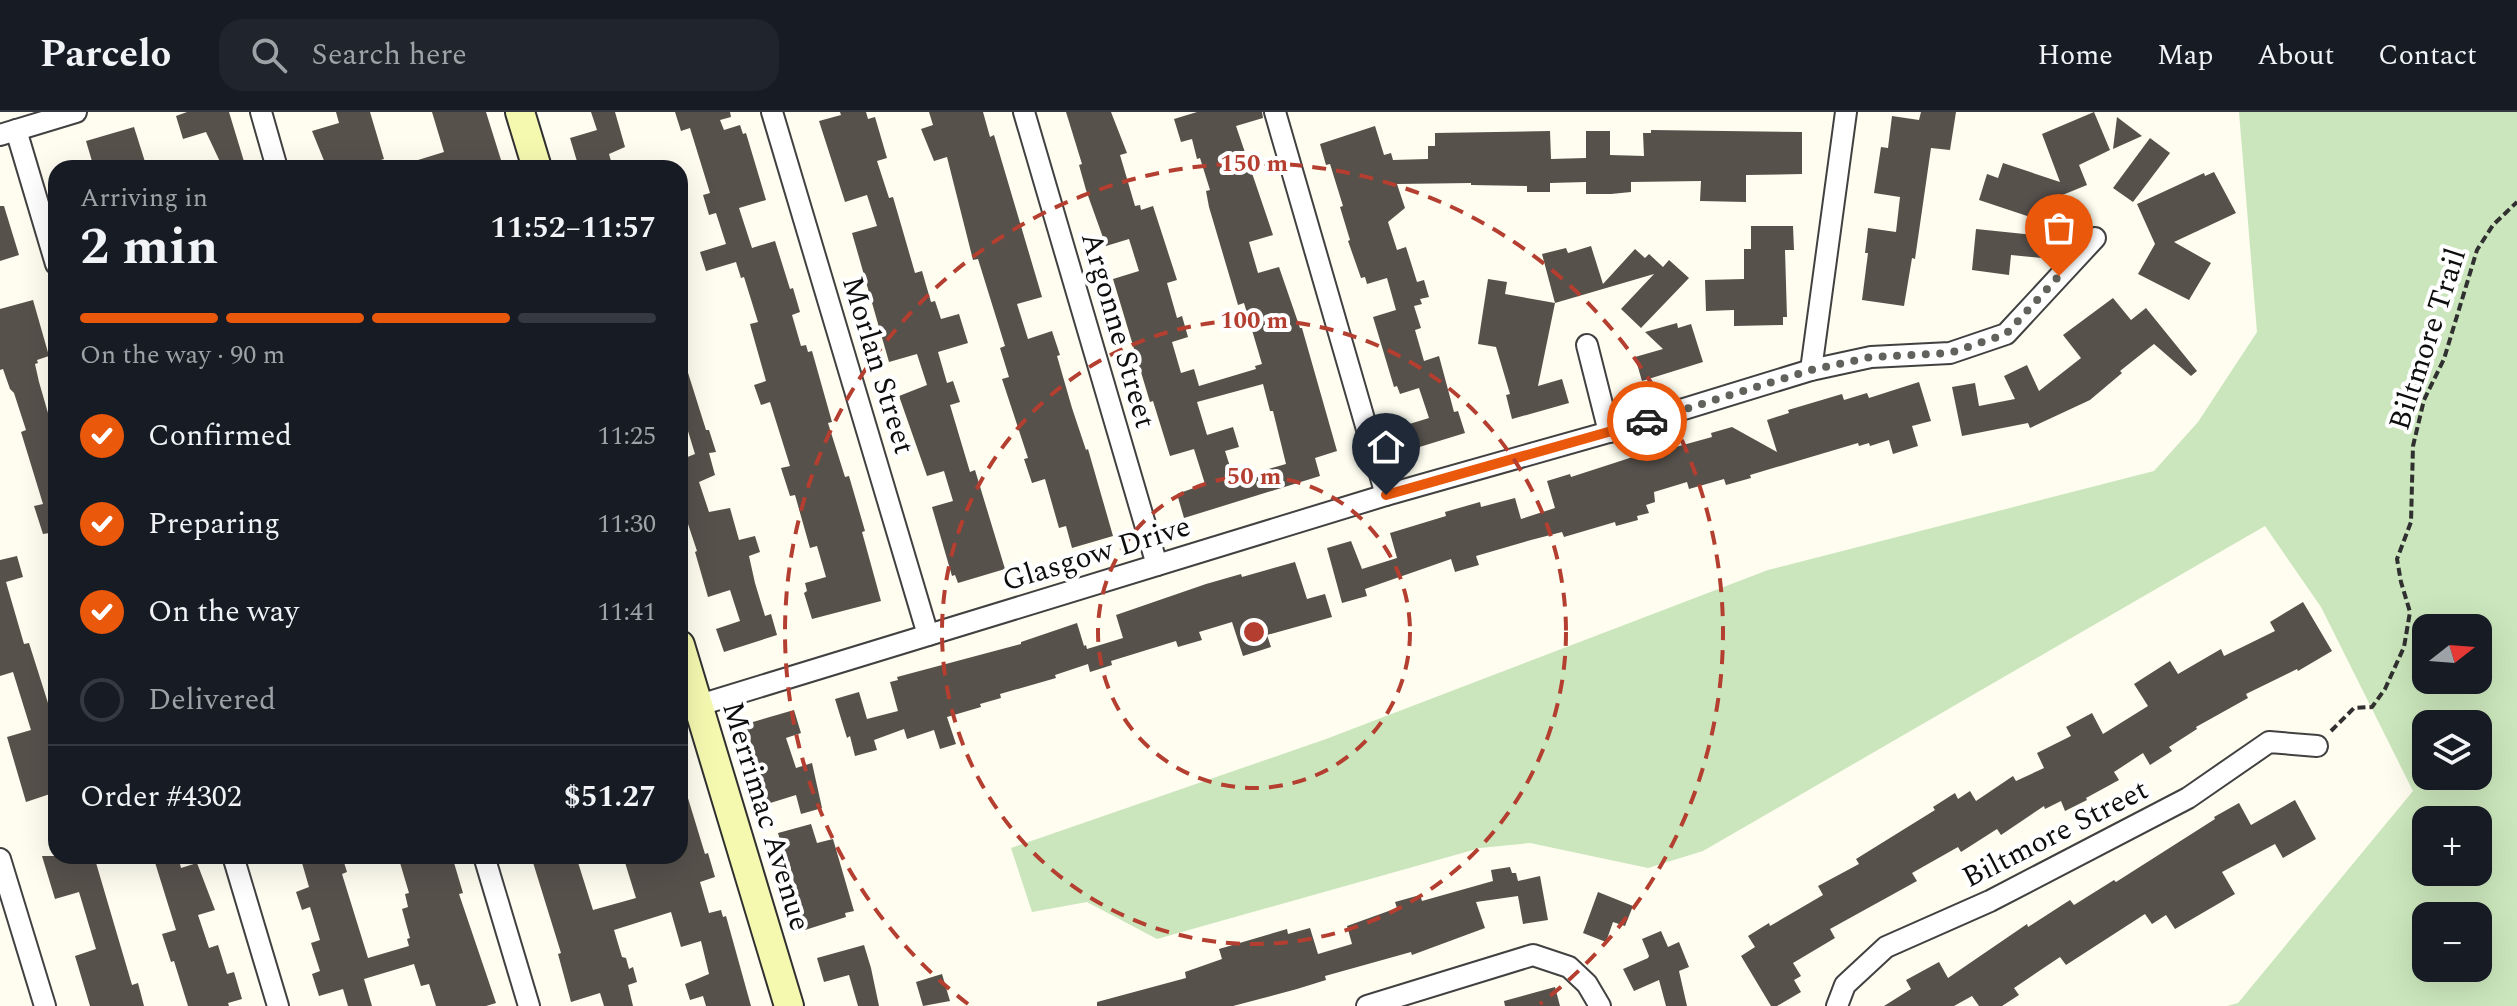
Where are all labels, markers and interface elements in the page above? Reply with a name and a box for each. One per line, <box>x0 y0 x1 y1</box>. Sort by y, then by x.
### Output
search box <box>219 19 779 91</box>
text: Parcelo <box>40 26 171 84</box>
text: Search here <box>311 32 467 78</box>
icon: search <box>247 33 291 77</box>
text: Home <box>2037 34 2113 77</box>
text: Map <box>2157 34 2213 77</box>
text: About <box>2257 34 2334 77</box>
text: Contact <box>2378 34 2477 77</box>
text: 150 m <box>1220 146 1288 182</box>
text: Arriving in <box>80 178 208 218</box>
pin <box>2025 194 2093 276</box>
text: 11:52–11:57 <box>490 205 656 251</box>
icon: bag <box>2037 206 2081 250</box>
text: 2 min <box>80 208 218 287</box>
street label: Argonne Street <box>1068 227 1168 434</box>
street label: Biltmore Trail <box>2377 242 2479 436</box>
street label: Morlan Street <box>829 271 927 460</box>
text: 100 m <box>1220 303 1288 339</box>
text: On the way · 90 m <box>80 335 285 375</box>
courier <box>1607 381 1687 461</box>
icon: car <box>1625 399 1669 443</box>
text: Confirmed <box>148 413 292 459</box>
pin <box>1352 413 1420 495</box>
icon: check <box>80 414 124 458</box>
text: 11:25 <box>597 416 656 456</box>
icon: home <box>1364 425 1408 469</box>
text: 50 m <box>1227 459 1282 495</box>
text: Preparing <box>148 501 280 547</box>
icon: check <box>80 502 124 546</box>
street label: Glasgow Drive <box>996 503 1196 604</box>
text: 11:30 <box>597 504 656 544</box>
text: On the way <box>148 589 299 635</box>
icon: check <box>80 590 124 634</box>
text: 11:41 <box>597 592 656 632</box>
north arrow <box>2412 614 2492 694</box>
map controls <box>2412 614 2492 982</box>
centre of rings <box>1240 618 1268 646</box>
text: Delivered <box>148 677 276 723</box>
street label: Merrimac Avenue <box>709 696 823 937</box>
button: layers <box>2412 710 2492 790</box>
street label: Biltmore Street <box>1954 767 2157 901</box>
text: Order #4302 <box>80 774 242 820</box>
text: $51.27 <box>564 774 656 820</box>
button: + <box>2412 806 2492 886</box>
button: − <box>2412 902 2492 982</box>

